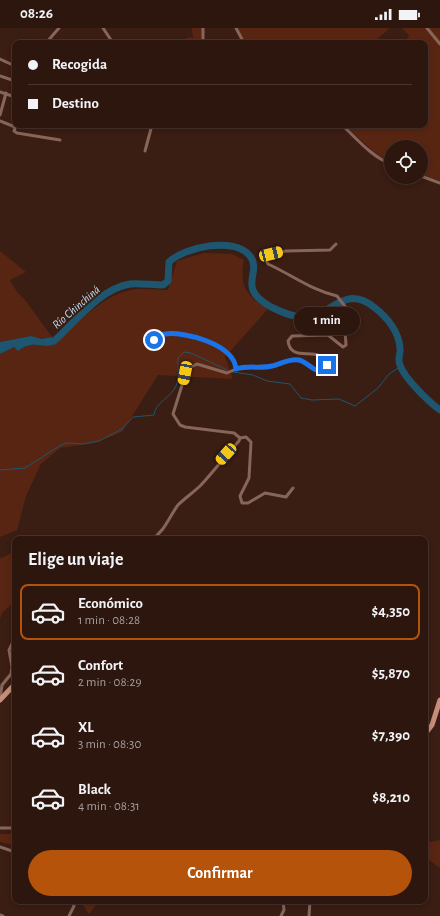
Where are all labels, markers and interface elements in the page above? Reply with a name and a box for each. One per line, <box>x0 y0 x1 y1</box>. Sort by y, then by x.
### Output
text: 08:26 <box>20 6 53 21</box>
text: Recogida <box>52 57 107 72</box>
text: Destino <box>52 96 99 111</box>
map controls <box>384 140 428 184</box>
button: locate <box>384 140 428 184</box>
car <box>258 245 284 263</box>
water label: Río Chinchiná <box>50 283 102 331</box>
callout: 1 min <box>294 307 360 335</box>
text: 1 min <box>313 314 341 327</box>
route start <box>145 331 163 349</box>
route end <box>318 356 336 374</box>
car <box>177 360 193 386</box>
car <box>214 441 238 467</box>
text: Elige un viaje <box>28 551 123 569</box>
icon: car <box>30 594 66 630</box>
text: Económico <box>78 596 143 611</box>
text: $4,350 <box>372 604 410 619</box>
text: 1 min · 08:28 <box>78 614 140 627</box>
icon: car <box>30 656 66 692</box>
text: Confort <box>78 658 123 673</box>
text: $5,870 <box>372 666 410 681</box>
text: 2 min · 08:29 <box>78 676 142 689</box>
icon: car <box>30 718 66 754</box>
text: XL <box>78 720 94 735</box>
text: $7,390 <box>372 728 410 743</box>
text: 3 min · 08:30 <box>78 738 141 751</box>
icon: car <box>30 780 66 816</box>
text: Black <box>78 782 111 797</box>
text: $8,210 <box>372 790 410 805</box>
text: 4 min · 08:31 <box>78 800 140 813</box>
button: Confirmar <box>28 850 412 896</box>

